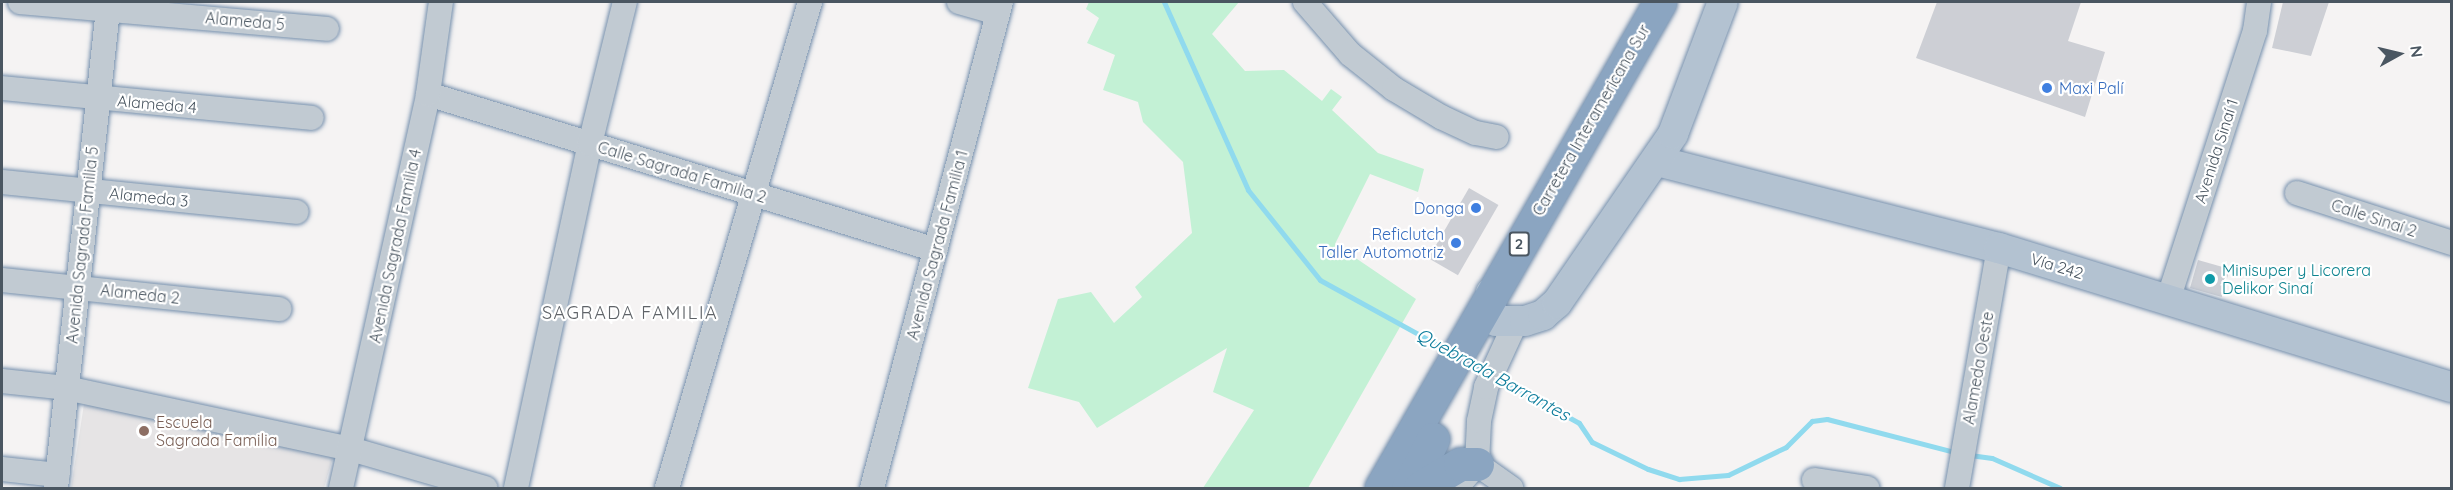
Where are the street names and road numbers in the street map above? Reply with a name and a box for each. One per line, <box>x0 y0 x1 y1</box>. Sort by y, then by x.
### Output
street label: Alameda 5 <box>204 8 286 34</box>
street label: Carretera Interamericana Sur <box>1528 21 1654 219</box>
street label: Alameda 4 <box>117 91 197 117</box>
street label: Avenida Sinaí 1 <box>2190 96 2242 206</box>
street label: Calle Sagrada Familia 2 <box>595 137 769 207</box>
street label: Avenida Sagrada Familia 5 <box>62 145 102 345</box>
street label: Avenida Sagrada Familia 4 <box>365 147 425 345</box>
street label: Avenida Sagrada Familia 1 <box>902 148 972 342</box>
street label: Alameda 3 <box>108 183 190 211</box>
street label: Calle Sinaí 2 <box>2329 195 2419 241</box>
road number: 2 <box>1508 232 1530 256</box>
street label: Vía 242 <box>2028 249 2086 283</box>
street label: Alameda 2 <box>99 280 181 308</box>
street label: Alameda Oeste <box>1959 310 1997 426</box>

